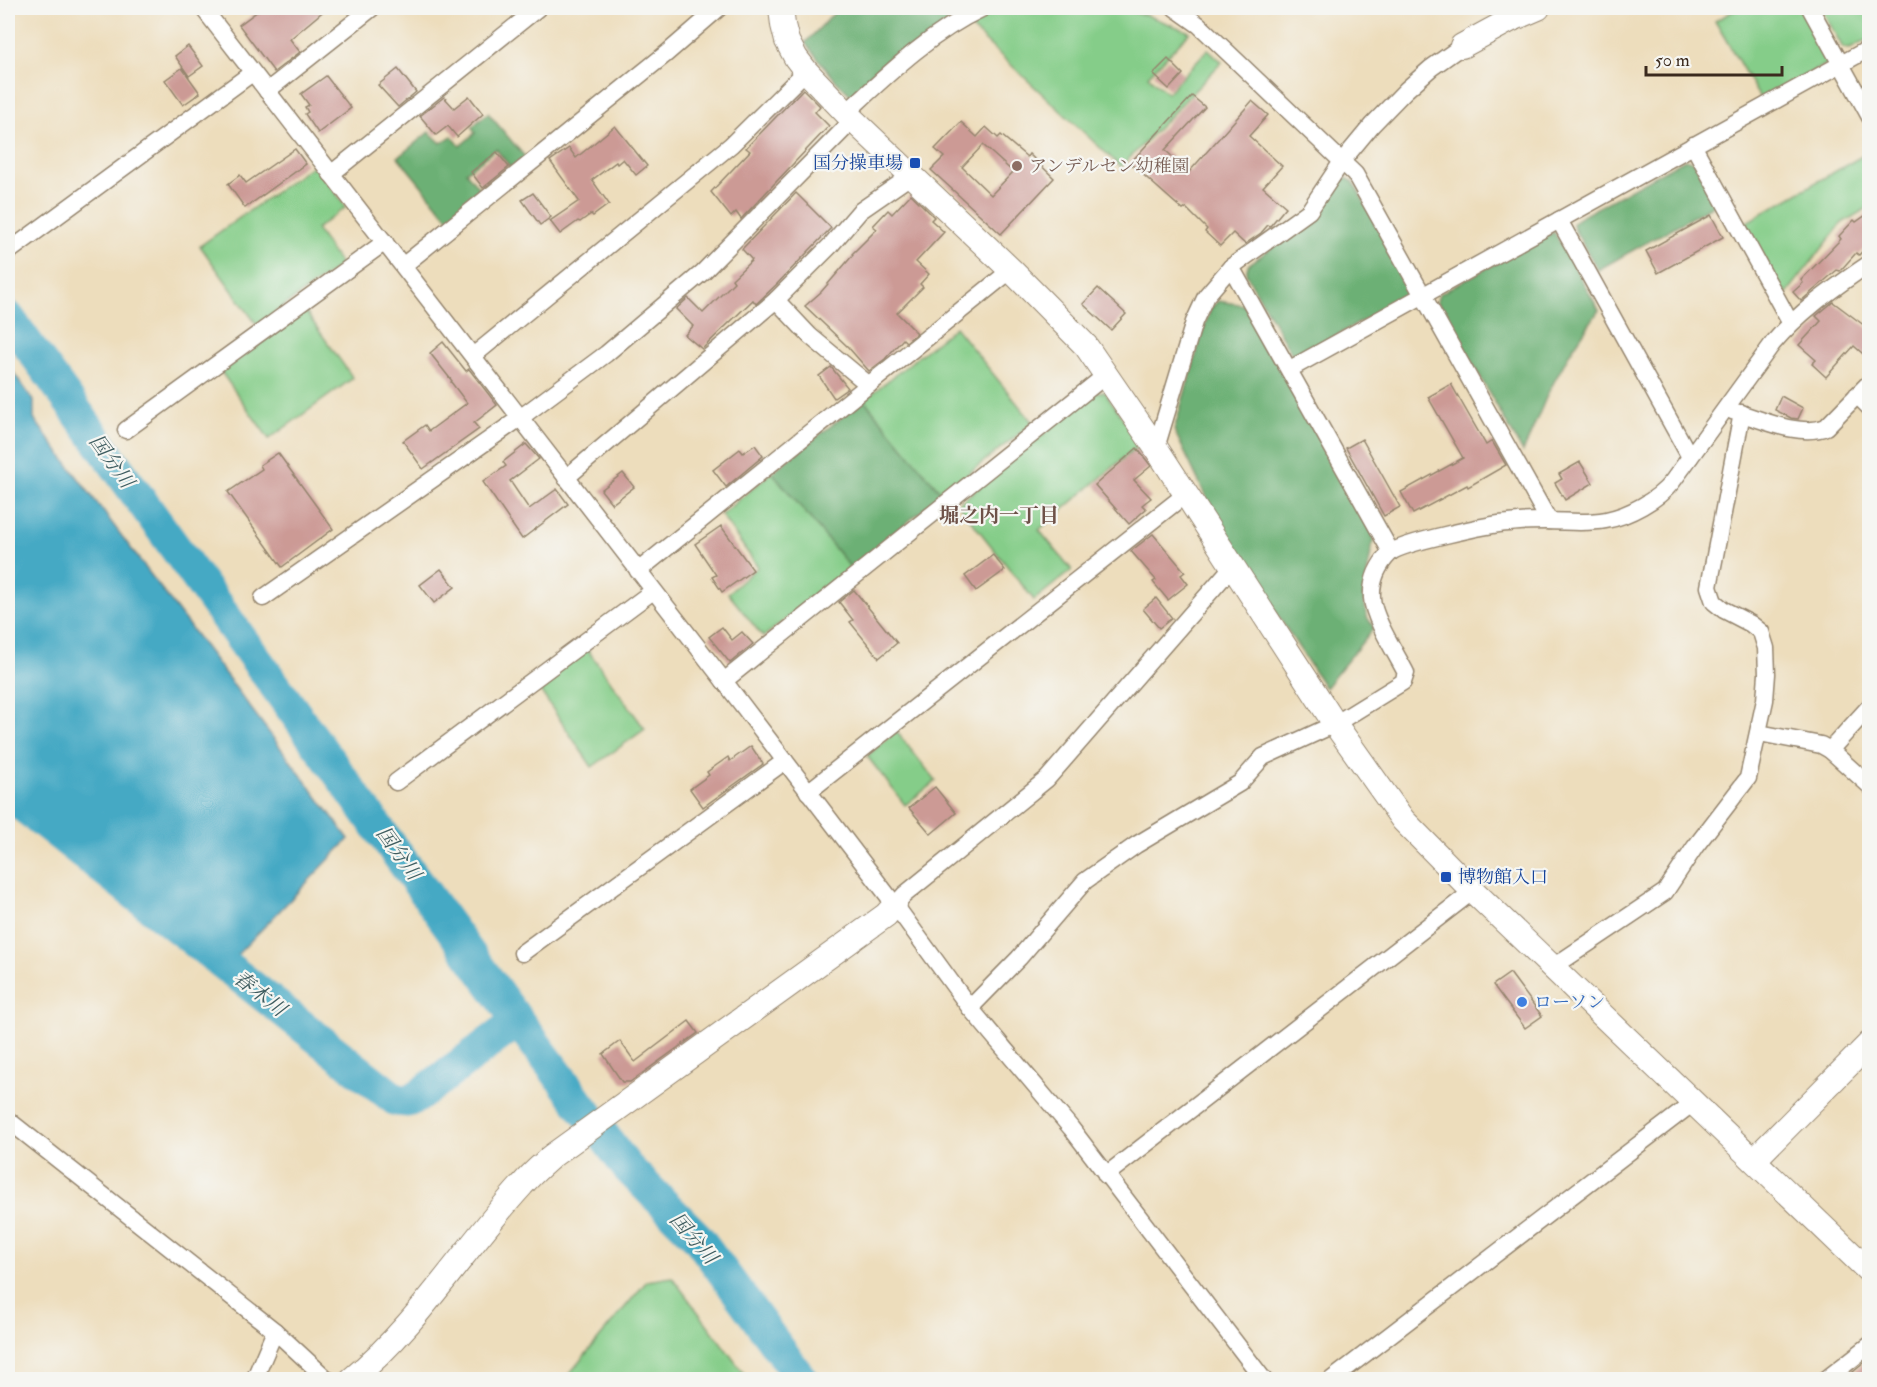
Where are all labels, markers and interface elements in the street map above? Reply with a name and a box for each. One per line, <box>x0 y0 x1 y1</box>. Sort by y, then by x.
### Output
scale bar <box>1646 39 1782 77</box>
text: 50 m <box>1655 49 1690 72</box>
place label: 国分操車場 <box>813 152 903 175</box>
place label: アンデルセン幼稚園 <box>1029 155 1189 178</box>
marker: 国分操車場 <box>908 156 922 170</box>
marker: アンデルセン幼稚園 <box>1010 159 1024 173</box>
water label: 国分川 <box>84 430 141 495</box>
district label: 堀之内一丁目 <box>939 503 1059 528</box>
water label: 国分川 <box>371 822 428 887</box>
place label: 博物館入口 <box>1458 866 1548 889</box>
marker: 博物館入口 <box>1439 870 1453 884</box>
water label: 春木川 <box>228 965 293 1023</box>
place label: ローソン <box>1534 991 1605 1014</box>
marker: ローソン <box>1515 995 1529 1009</box>
water label: 国分川 <box>665 1207 724 1271</box>

